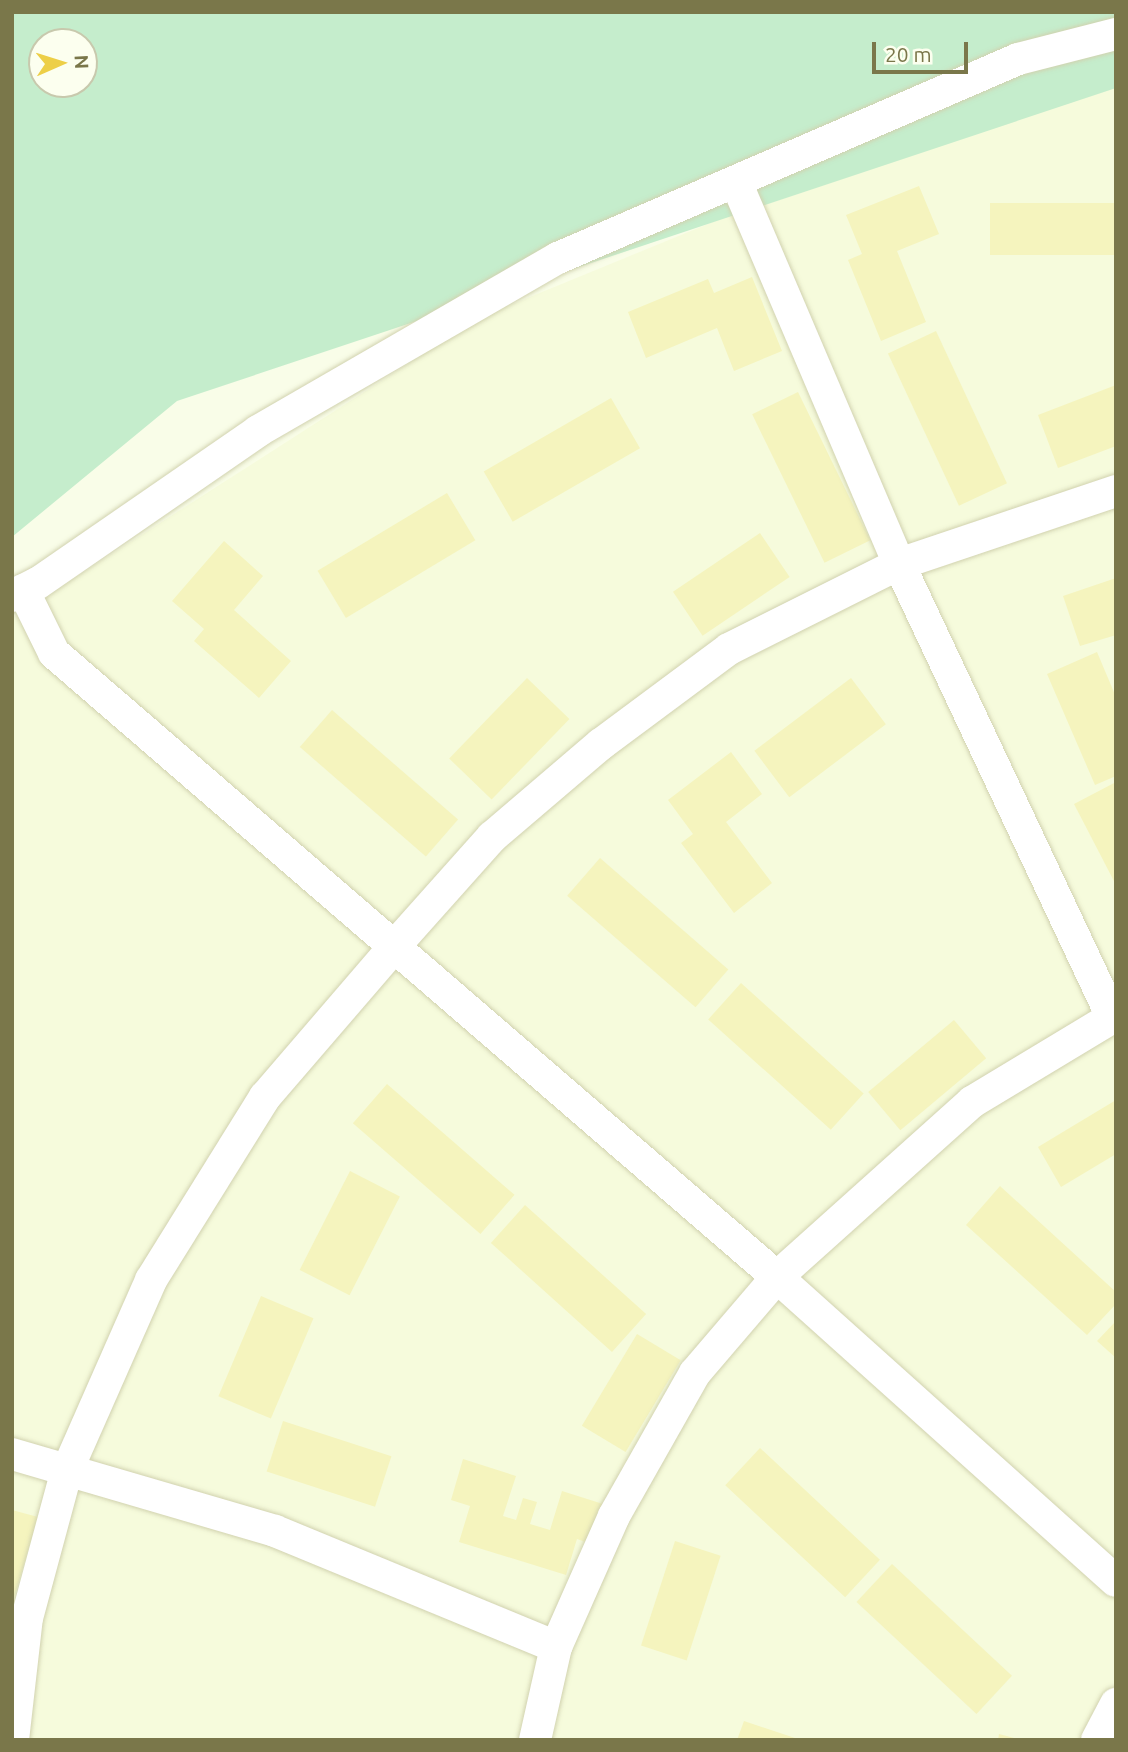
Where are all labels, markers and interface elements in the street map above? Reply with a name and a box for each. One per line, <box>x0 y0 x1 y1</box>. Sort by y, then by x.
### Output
north arrow <box>28 28 98 98</box>
scale bar <box>876 28 972 72</box>
text: 20 m <box>885 42 932 66</box>
text: N <box>71 54 93 70</box>

